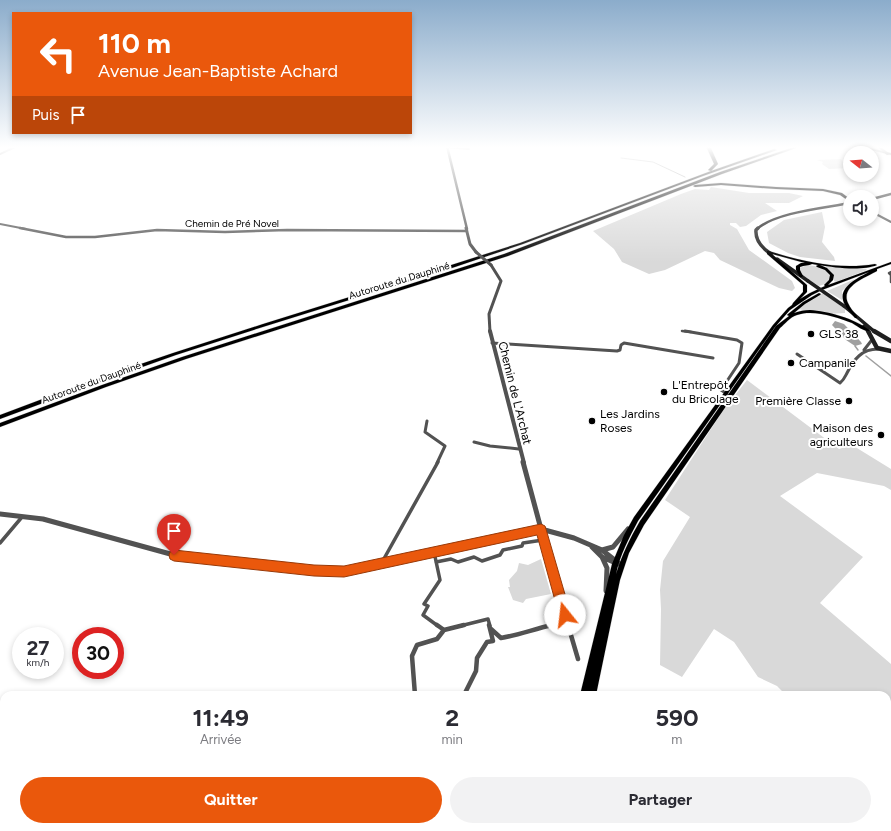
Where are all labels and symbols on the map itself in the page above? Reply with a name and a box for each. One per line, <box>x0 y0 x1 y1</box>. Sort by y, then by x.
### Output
north arrow <box>843 146 879 182</box>
street label: Chemin de Pré Novel <box>185 217 279 230</box>
street label: Autoroute du Dauphiné <box>347 259 452 302</box>
place label: GLS 38 <box>819 327 859 341</box>
marker: GLS 38 <box>806 329 816 339</box>
street label: Chemin de L'Archat <box>495 340 535 446</box>
place label: Campanile <box>799 356 856 370</box>
street label: Autoroute du Dauphiné <box>40 358 143 406</box>
marker: Campanile <box>786 358 796 368</box>
place label: L'Entrepôt du Bricolage <box>672 378 739 406</box>
marker: L'Entrepôt du Bricolage <box>659 387 669 397</box>
place label: Première Classe <box>755 394 841 408</box>
marker: Première Classe <box>844 396 854 406</box>
place label: Les Jardins Roses <box>600 407 660 435</box>
marker: Les Jardins Roses <box>587 416 597 426</box>
place label: Maison des agriculteurs <box>810 421 873 449</box>
marker: Maison des agriculteurs <box>876 430 886 440</box>
pin <box>157 514 191 555</box>
position arrow <box>544 594 586 636</box>
speed limit sign: 30 <box>72 627 124 679</box>

